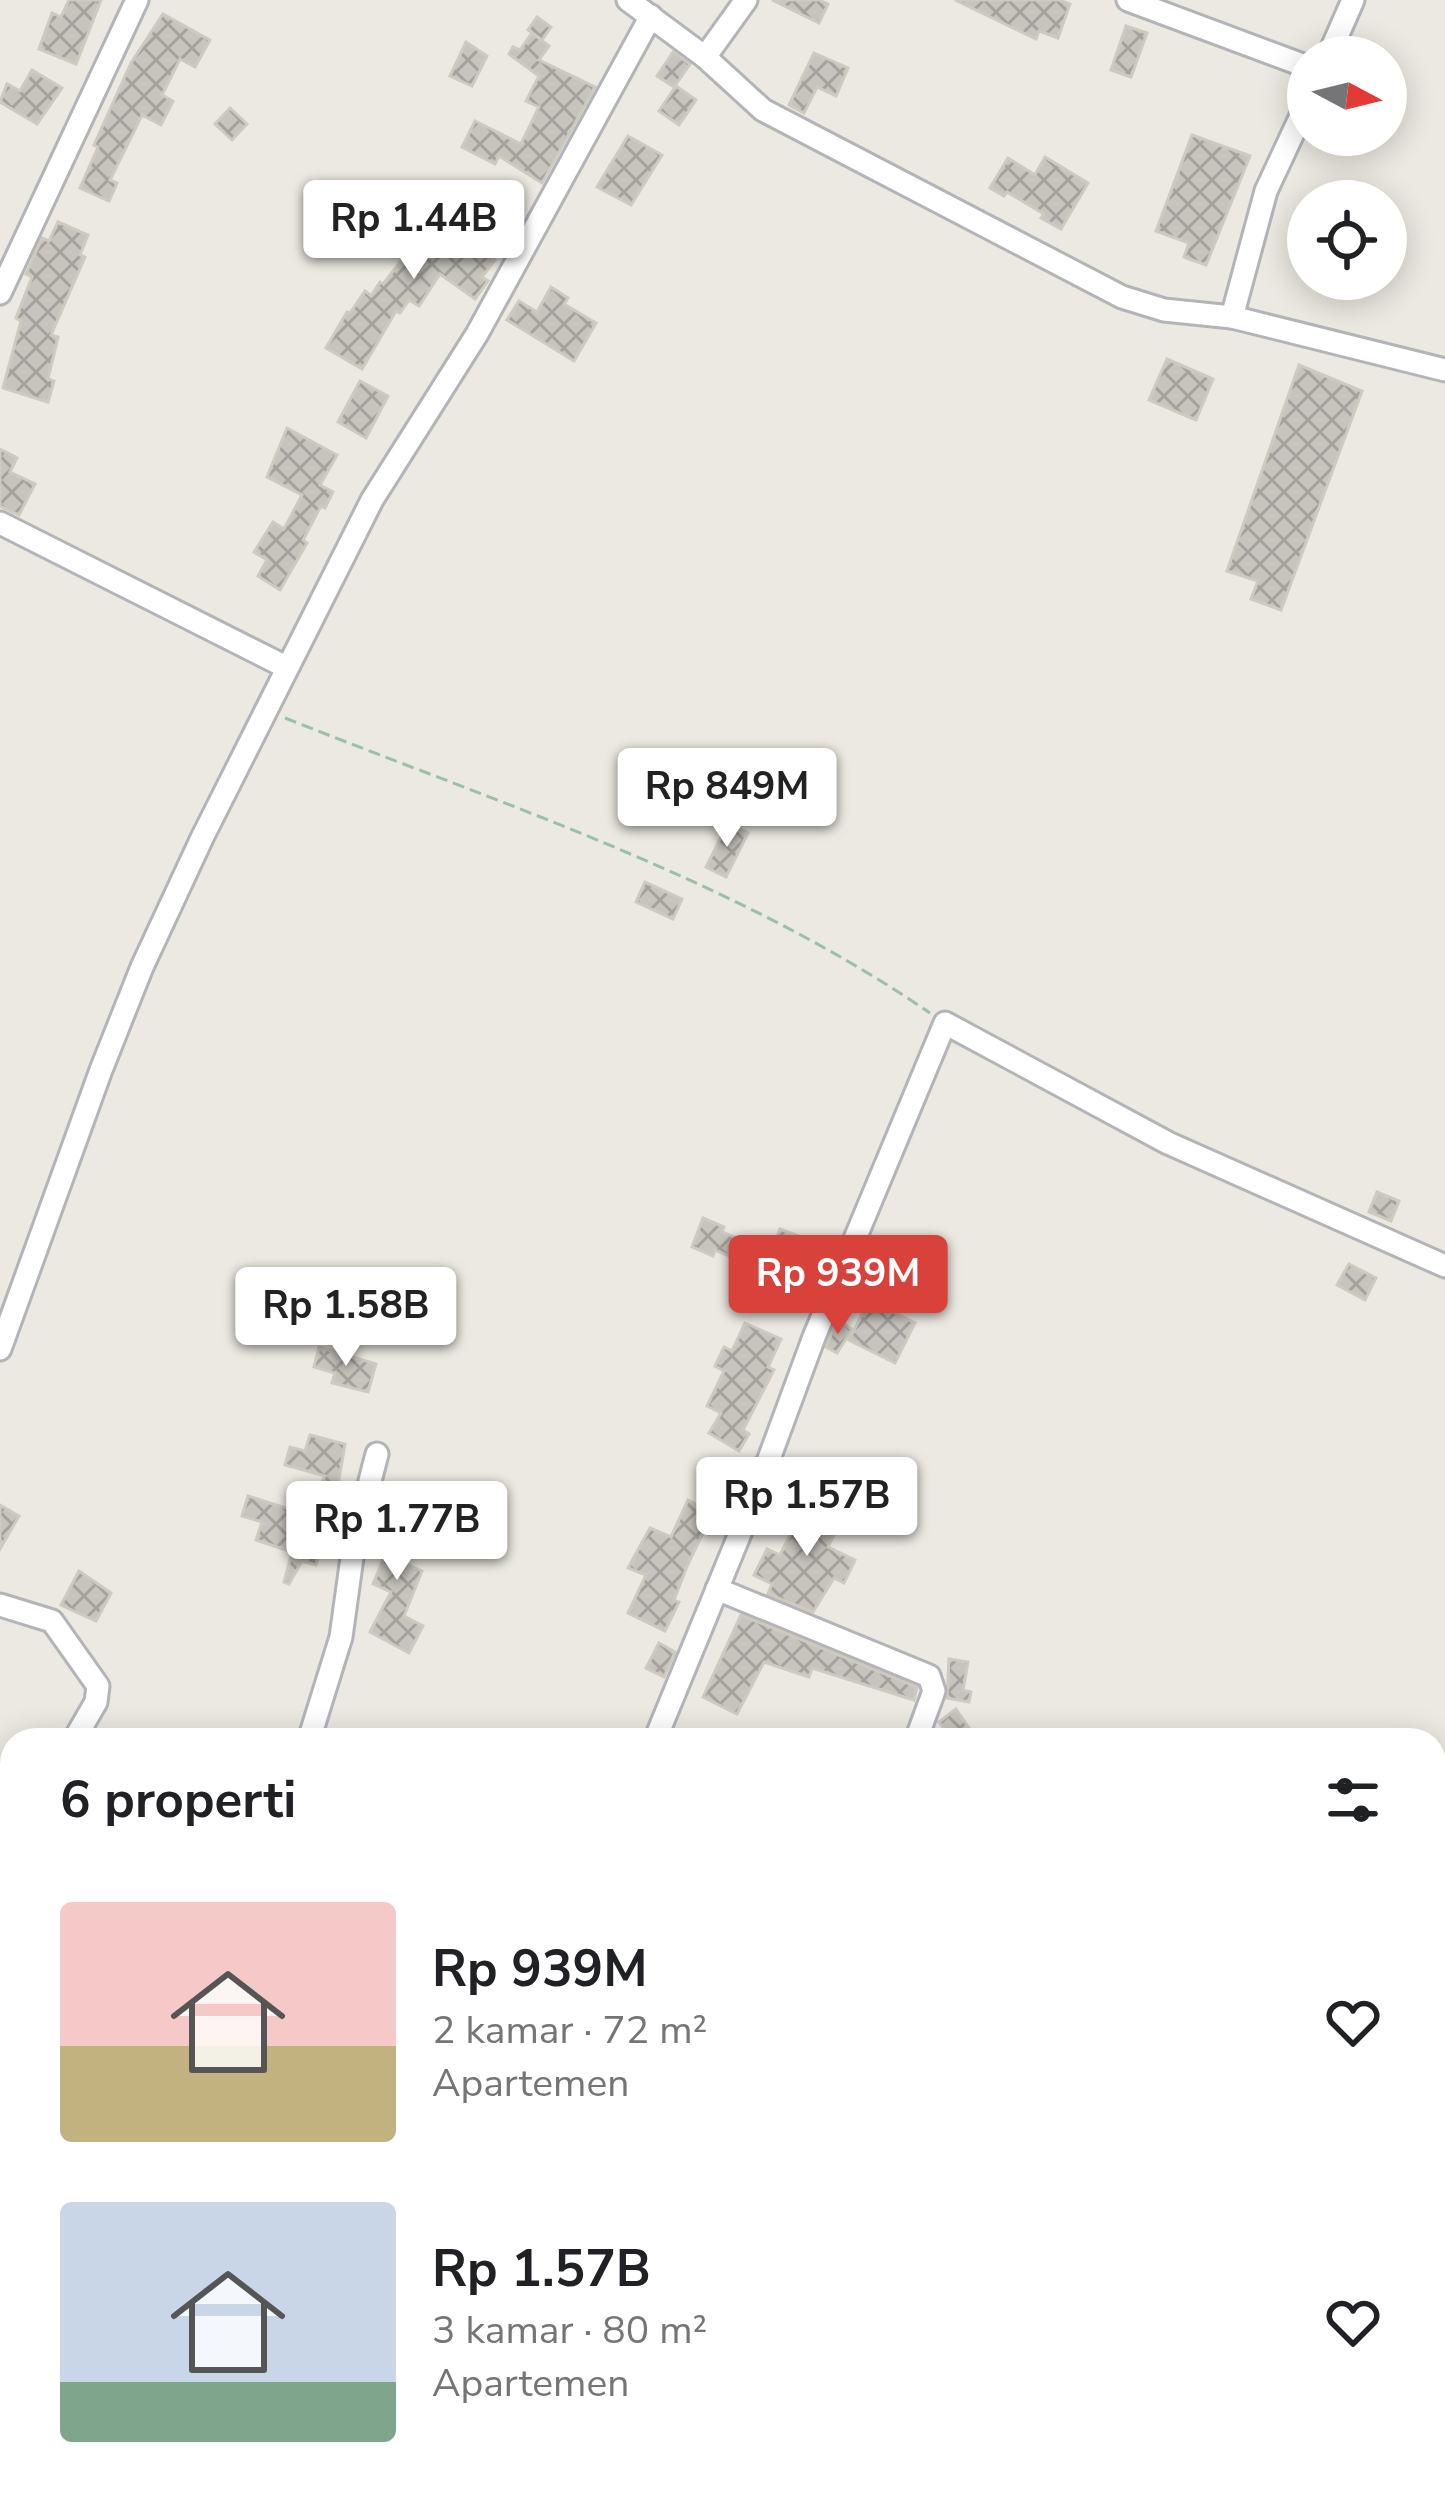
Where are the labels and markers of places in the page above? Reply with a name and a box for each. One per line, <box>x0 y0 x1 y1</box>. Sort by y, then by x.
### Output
pin: Rp 1.44B <box>290 180 538 282</box>
pin: Rp 849M <box>616 748 838 850</box>
pin: Rp 939M <box>727 1235 949 1337</box>
pin: Rp 1.58B <box>222 1267 470 1369</box>
pin: Rp 1.57B <box>683 1457 931 1559</box>
pin: Rp 1.77B <box>273 1481 521 1583</box>

